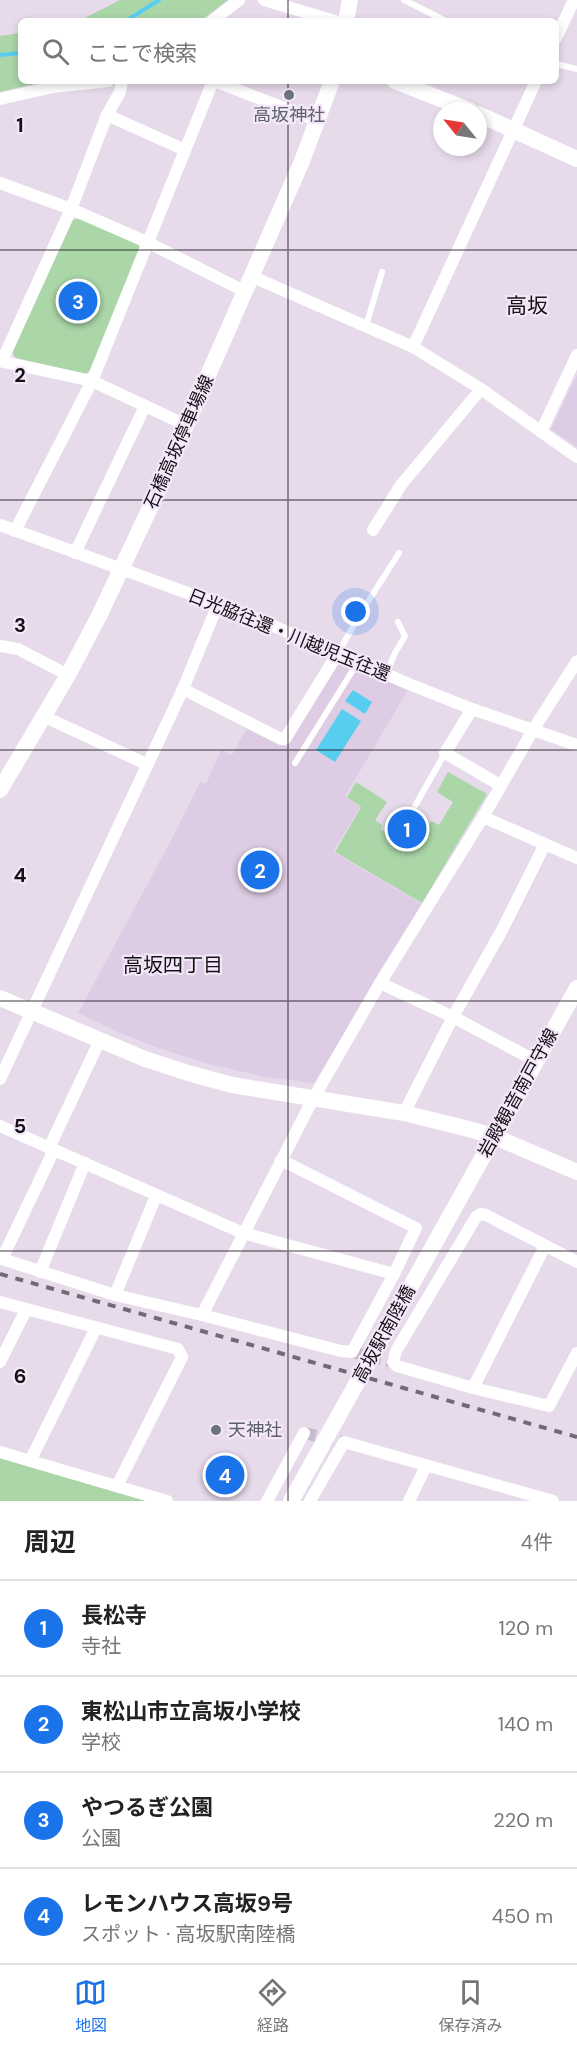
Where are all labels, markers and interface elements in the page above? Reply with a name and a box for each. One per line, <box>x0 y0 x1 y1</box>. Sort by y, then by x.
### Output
search box <box>18 18 559 84</box>
icon: search <box>39 35 72 68</box>
text: ここで検索 <box>87 39 197 68</box>
marker: 高坂神社 <box>282 88 296 102</box>
north arrow <box>433 102 487 156</box>
place label: 高坂神社 <box>253 103 325 127</box>
text: 1 <box>16 112 24 138</box>
pin: 3 <box>58 278 98 324</box>
district label: 高坂 <box>506 292 548 320</box>
text: 2 <box>14 362 26 388</box>
street label: 石橋高坂停車場線 <box>139 371 219 513</box>
street label: 日光脇往還・川越児玉往還 <box>184 583 394 687</box>
your location <box>341 597 370 626</box>
text: 3 <box>14 612 26 638</box>
pin: 1 <box>388 806 426 852</box>
pin: 2 <box>240 848 280 892</box>
text: 4 <box>14 862 27 888</box>
district label: 高坂四丁目 <box>123 952 223 978</box>
street label: 岩殿観音南戸守線 <box>473 1024 563 1162</box>
text: 5 <box>14 1113 26 1139</box>
street label: 高坂駅南陸橋 <box>347 1281 421 1387</box>
text: 6 <box>14 1363 26 1389</box>
place label: 天神社 <box>228 1418 282 1442</box>
marker: 天神社 <box>209 1423 223 1437</box>
pin: 4 <box>206 1452 244 1498</box>
text: 周辺 <box>24 1525 76 1559</box>
text: 4件 <box>521 1529 553 1555</box>
text: 長松寺 <box>81 1601 147 1630</box>
text: 1 <box>40 1615 47 1641</box>
text: 120 m <box>499 1615 553 1641</box>
text: 寺社 <box>81 1633 121 1659</box>
text: 東松山市立高坂小学校 <box>81 1697 301 1726</box>
text: 2 <box>38 1711 49 1737</box>
text: 140 m <box>498 1711 553 1737</box>
text: 学校 <box>81 1729 121 1755</box>
text: やつるぎ公園 <box>81 1793 213 1822</box>
text: 3 <box>37 1807 50 1833</box>
text: 220 m <box>493 1807 553 1833</box>
text: 公園 <box>81 1825 121 1851</box>
text: レモンハウス高坂9号 <box>81 1889 293 1918</box>
text: 4 <box>37 1903 50 1929</box>
text: 450 m <box>492 1903 553 1929</box>
text: スポット · 高坂駅南陸橋 <box>81 1921 296 1947</box>
tab: 地図 <box>74 1976 107 2036</box>
tab: 経路 <box>256 1976 289 2036</box>
tab: 保存済み <box>438 1976 502 2036</box>

